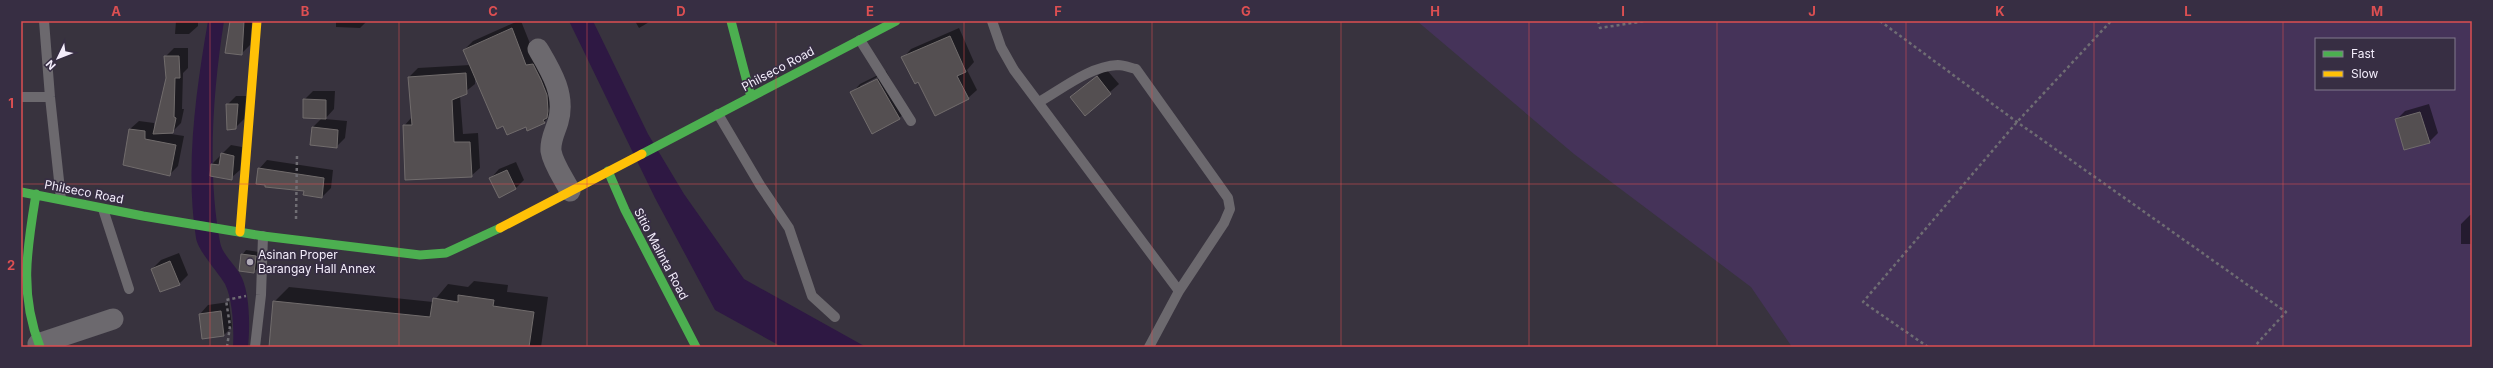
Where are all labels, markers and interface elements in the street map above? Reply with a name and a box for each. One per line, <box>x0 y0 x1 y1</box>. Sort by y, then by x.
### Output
text: A <box>111 3 121 19</box>
text: B <box>301 3 310 19</box>
text: C <box>488 3 498 19</box>
text: D <box>676 3 686 19</box>
text: E <box>866 3 874 19</box>
text: F <box>1054 3 1062 19</box>
text: G <box>1241 3 1251 19</box>
text: H <box>1430 3 1440 19</box>
text: I <box>1621 3 1625 19</box>
text: J <box>1808 3 1816 19</box>
text: K <box>1995 3 2005 19</box>
text: L <box>2184 3 2192 19</box>
text: M <box>2371 3 2383 19</box>
north arrow <box>38 38 78 78</box>
legend <box>2315 38 2455 90</box>
street label: Philseco Road <box>739 43 817 94</box>
text: Fast <box>2351 46 2375 61</box>
text: N <box>43 57 59 73</box>
text: Slow <box>2351 66 2379 81</box>
text: 1 <box>8 95 14 111</box>
street label: Philseco Road <box>43 176 125 207</box>
street label: Sitio Malinta Road <box>631 205 692 302</box>
place label: Asinan Proper Barangay Hall Annex <box>258 247 376 276</box>
text: 2 <box>7 257 15 273</box>
marker: Asinan Proper Barangay Hall Annex <box>245 257 255 267</box>

